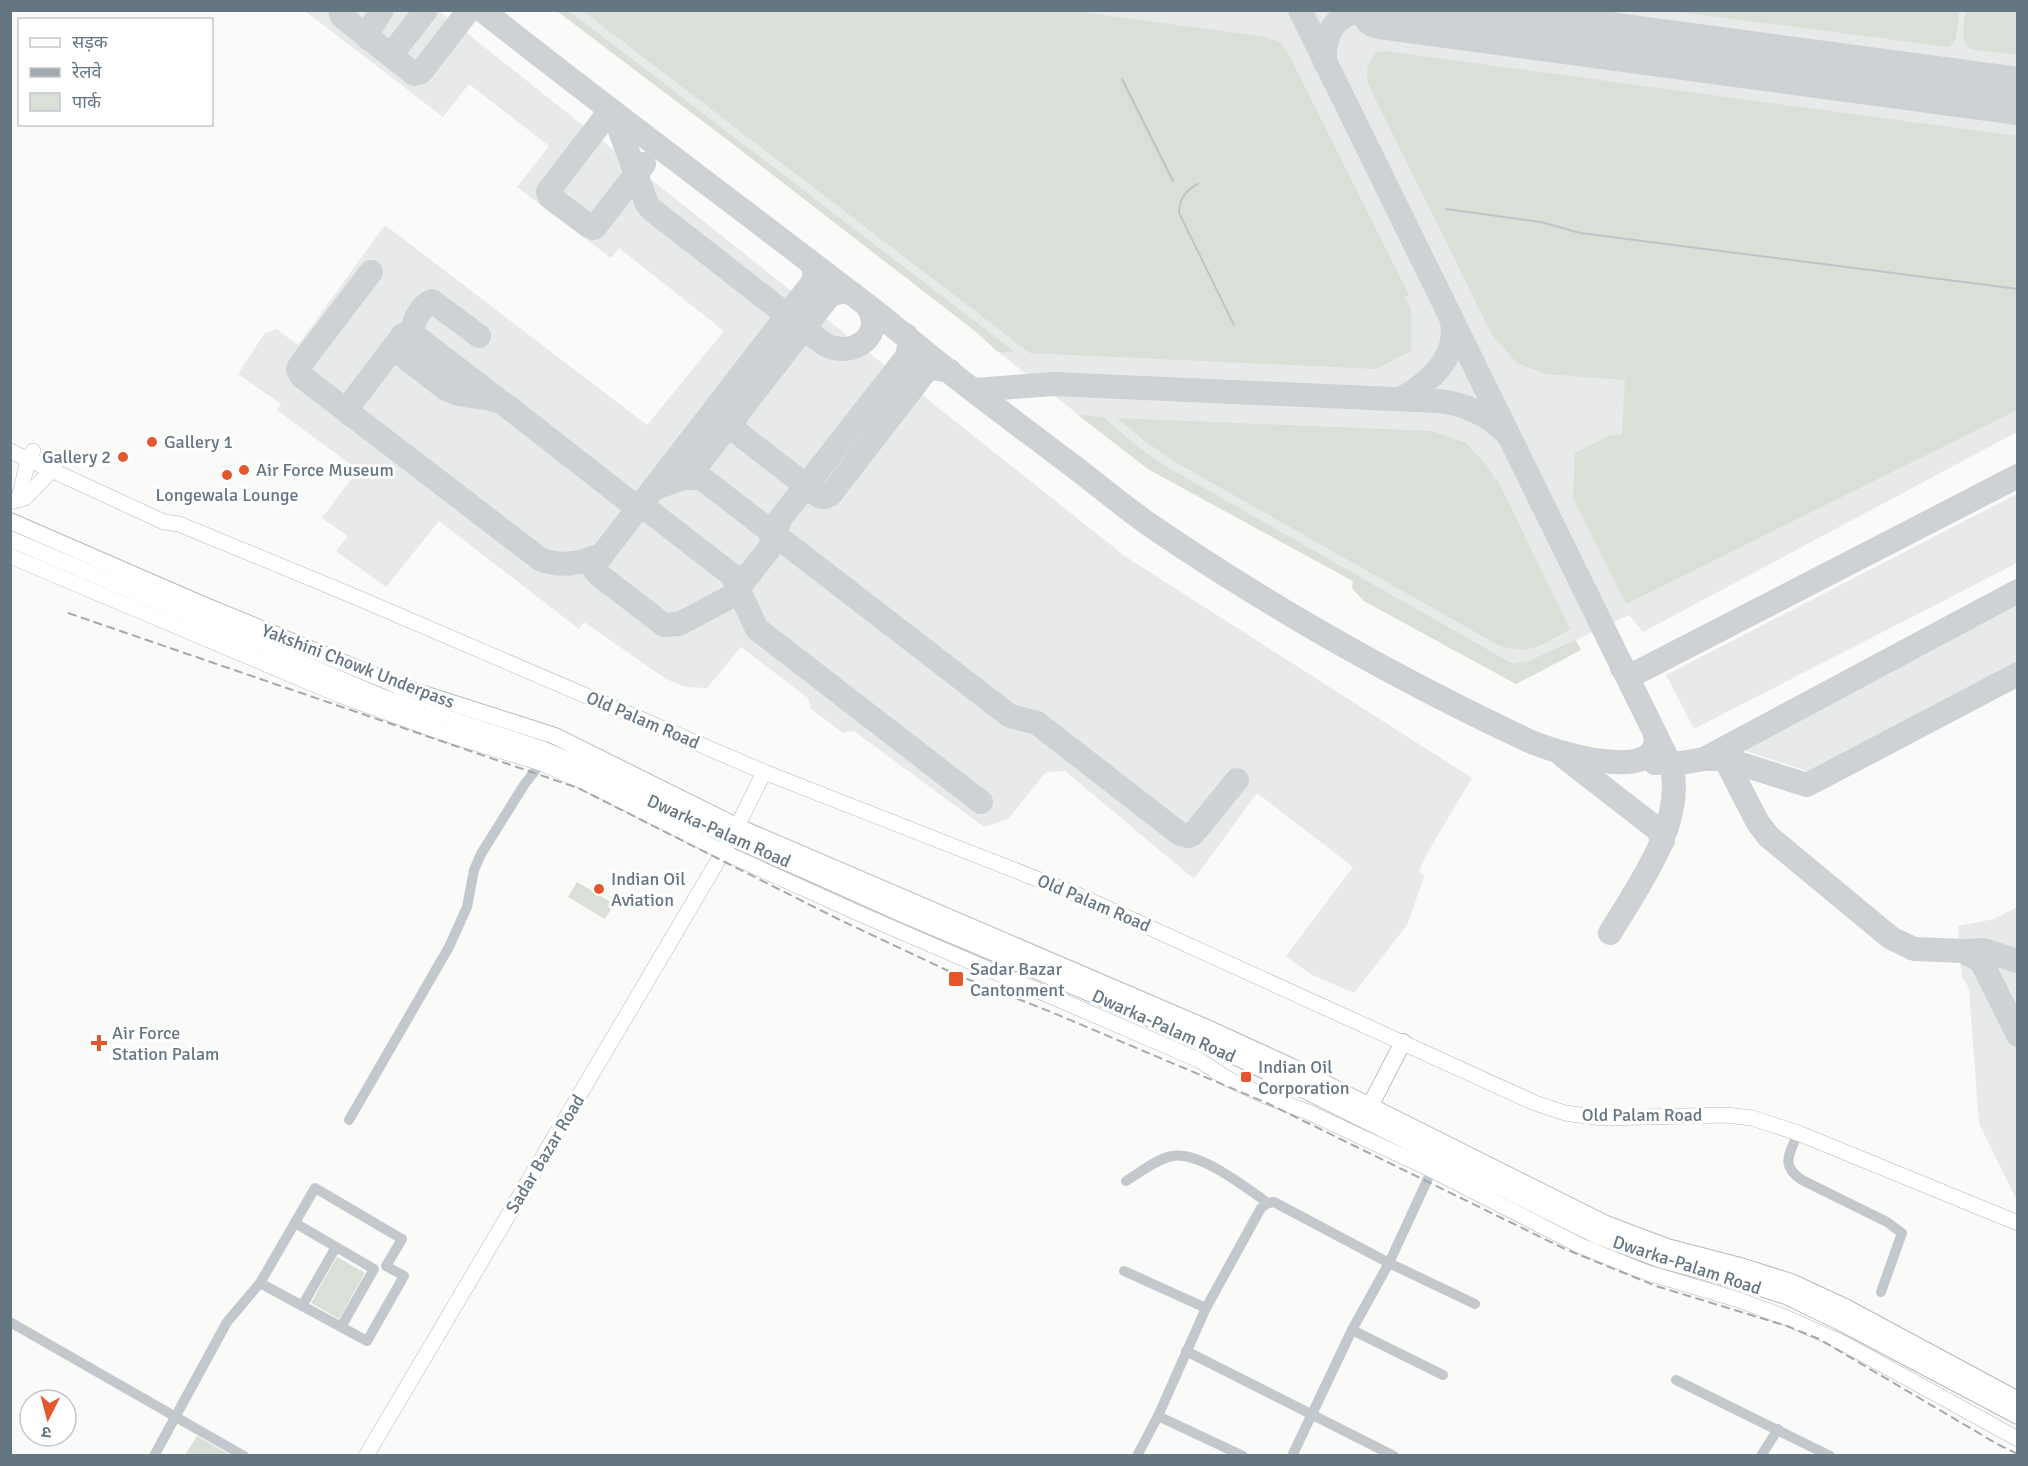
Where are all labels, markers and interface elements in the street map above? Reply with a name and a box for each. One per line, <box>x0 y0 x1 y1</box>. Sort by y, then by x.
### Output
legend <box>18 18 213 126</box>
text: सड़क <box>72 31 109 53</box>
text: रेलवे <box>71 61 103 83</box>
text: पार्क <box>72 91 102 113</box>
place label: Gallery 1 <box>164 431 233 453</box>
marker: Gallery 1 <box>145 435 159 449</box>
place label: Gallery 2 <box>42 446 111 468</box>
marker: Gallery 2 <box>116 450 130 464</box>
place label: Air Force Museum <box>256 459 394 481</box>
marker: Air Force Museum <box>237 463 251 477</box>
marker: Longewala Lounge <box>220 468 234 482</box>
place label: Longewala Lounge <box>155 484 299 506</box>
street label: Yakshini Chowk Underpass <box>258 619 458 713</box>
street label: Old Palam Road <box>583 686 703 754</box>
street label: Dwarka-Palam Road <box>644 789 794 873</box>
place label: Indian Oil Aviation <box>611 868 685 911</box>
street label: Old Palam Road <box>1034 869 1154 937</box>
marker: Indian Oil Aviation <box>592 882 606 896</box>
place label: Sadar Bazar Cantonment <box>970 958 1064 1001</box>
marker: Sadar Bazar Cantonment <box>947 970 965 988</box>
street label: Dwarka-Palam Road <box>1089 984 1239 1068</box>
place label: Air Force Station Palam <box>112 1022 219 1065</box>
marker: Air Force Station Palam <box>90 1034 108 1052</box>
place label: Indian Oil Corporation <box>1258 1056 1350 1099</box>
marker: Indian Oil Corporation <box>1239 1070 1253 1084</box>
street label: Sadar Bazar Road <box>501 1091 589 1217</box>
street label: Old Palam Road <box>1582 1104 1702 1126</box>
street label: Dwarka-Palam Road <box>1610 1231 1764 1299</box>
north arrow <box>18 1388 78 1448</box>
text: उ <box>40 1421 52 1442</box>

